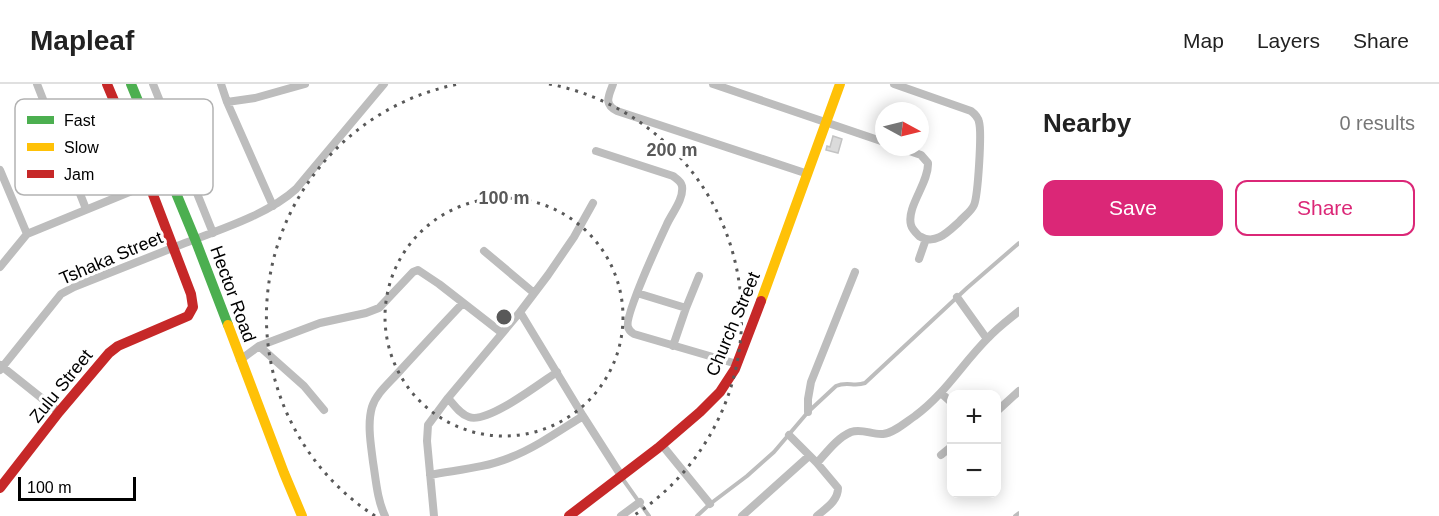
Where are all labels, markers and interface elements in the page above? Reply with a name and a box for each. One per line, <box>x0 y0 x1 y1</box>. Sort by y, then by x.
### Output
text: Mapleaf <box>30 25 134 56</box>
text: Map <box>1183 29 1224 52</box>
text: Layers <box>1257 29 1320 52</box>
text: Share <box>1353 29 1409 52</box>
legend <box>15 99 213 195</box>
north arrow <box>875 102 929 156</box>
text: Nearby <box>1043 108 1131 138</box>
text: Fast <box>64 112 96 129</box>
text: 0 results <box>1339 112 1415 134</box>
text: Slow <box>64 139 99 156</box>
text: 200 m <box>646 140 698 160</box>
text: Jam <box>64 166 94 183</box>
button: Save <box>1043 180 1223 236</box>
button: Share <box>1235 180 1415 236</box>
text: 100 m <box>478 188 530 208</box>
street label: Tshaka Street <box>56 227 166 289</box>
street label: Hector Road <box>206 243 260 345</box>
street label: Church Street <box>702 269 764 379</box>
centre of rings <box>494 307 514 327</box>
street label: Zulu Street <box>26 345 96 427</box>
map controls <box>947 390 1001 498</box>
button: + <box>947 390 1001 444</box>
button: − <box>947 444 1001 498</box>
scale bar <box>18 474 136 502</box>
text: 100 m <box>27 479 71 496</box>

